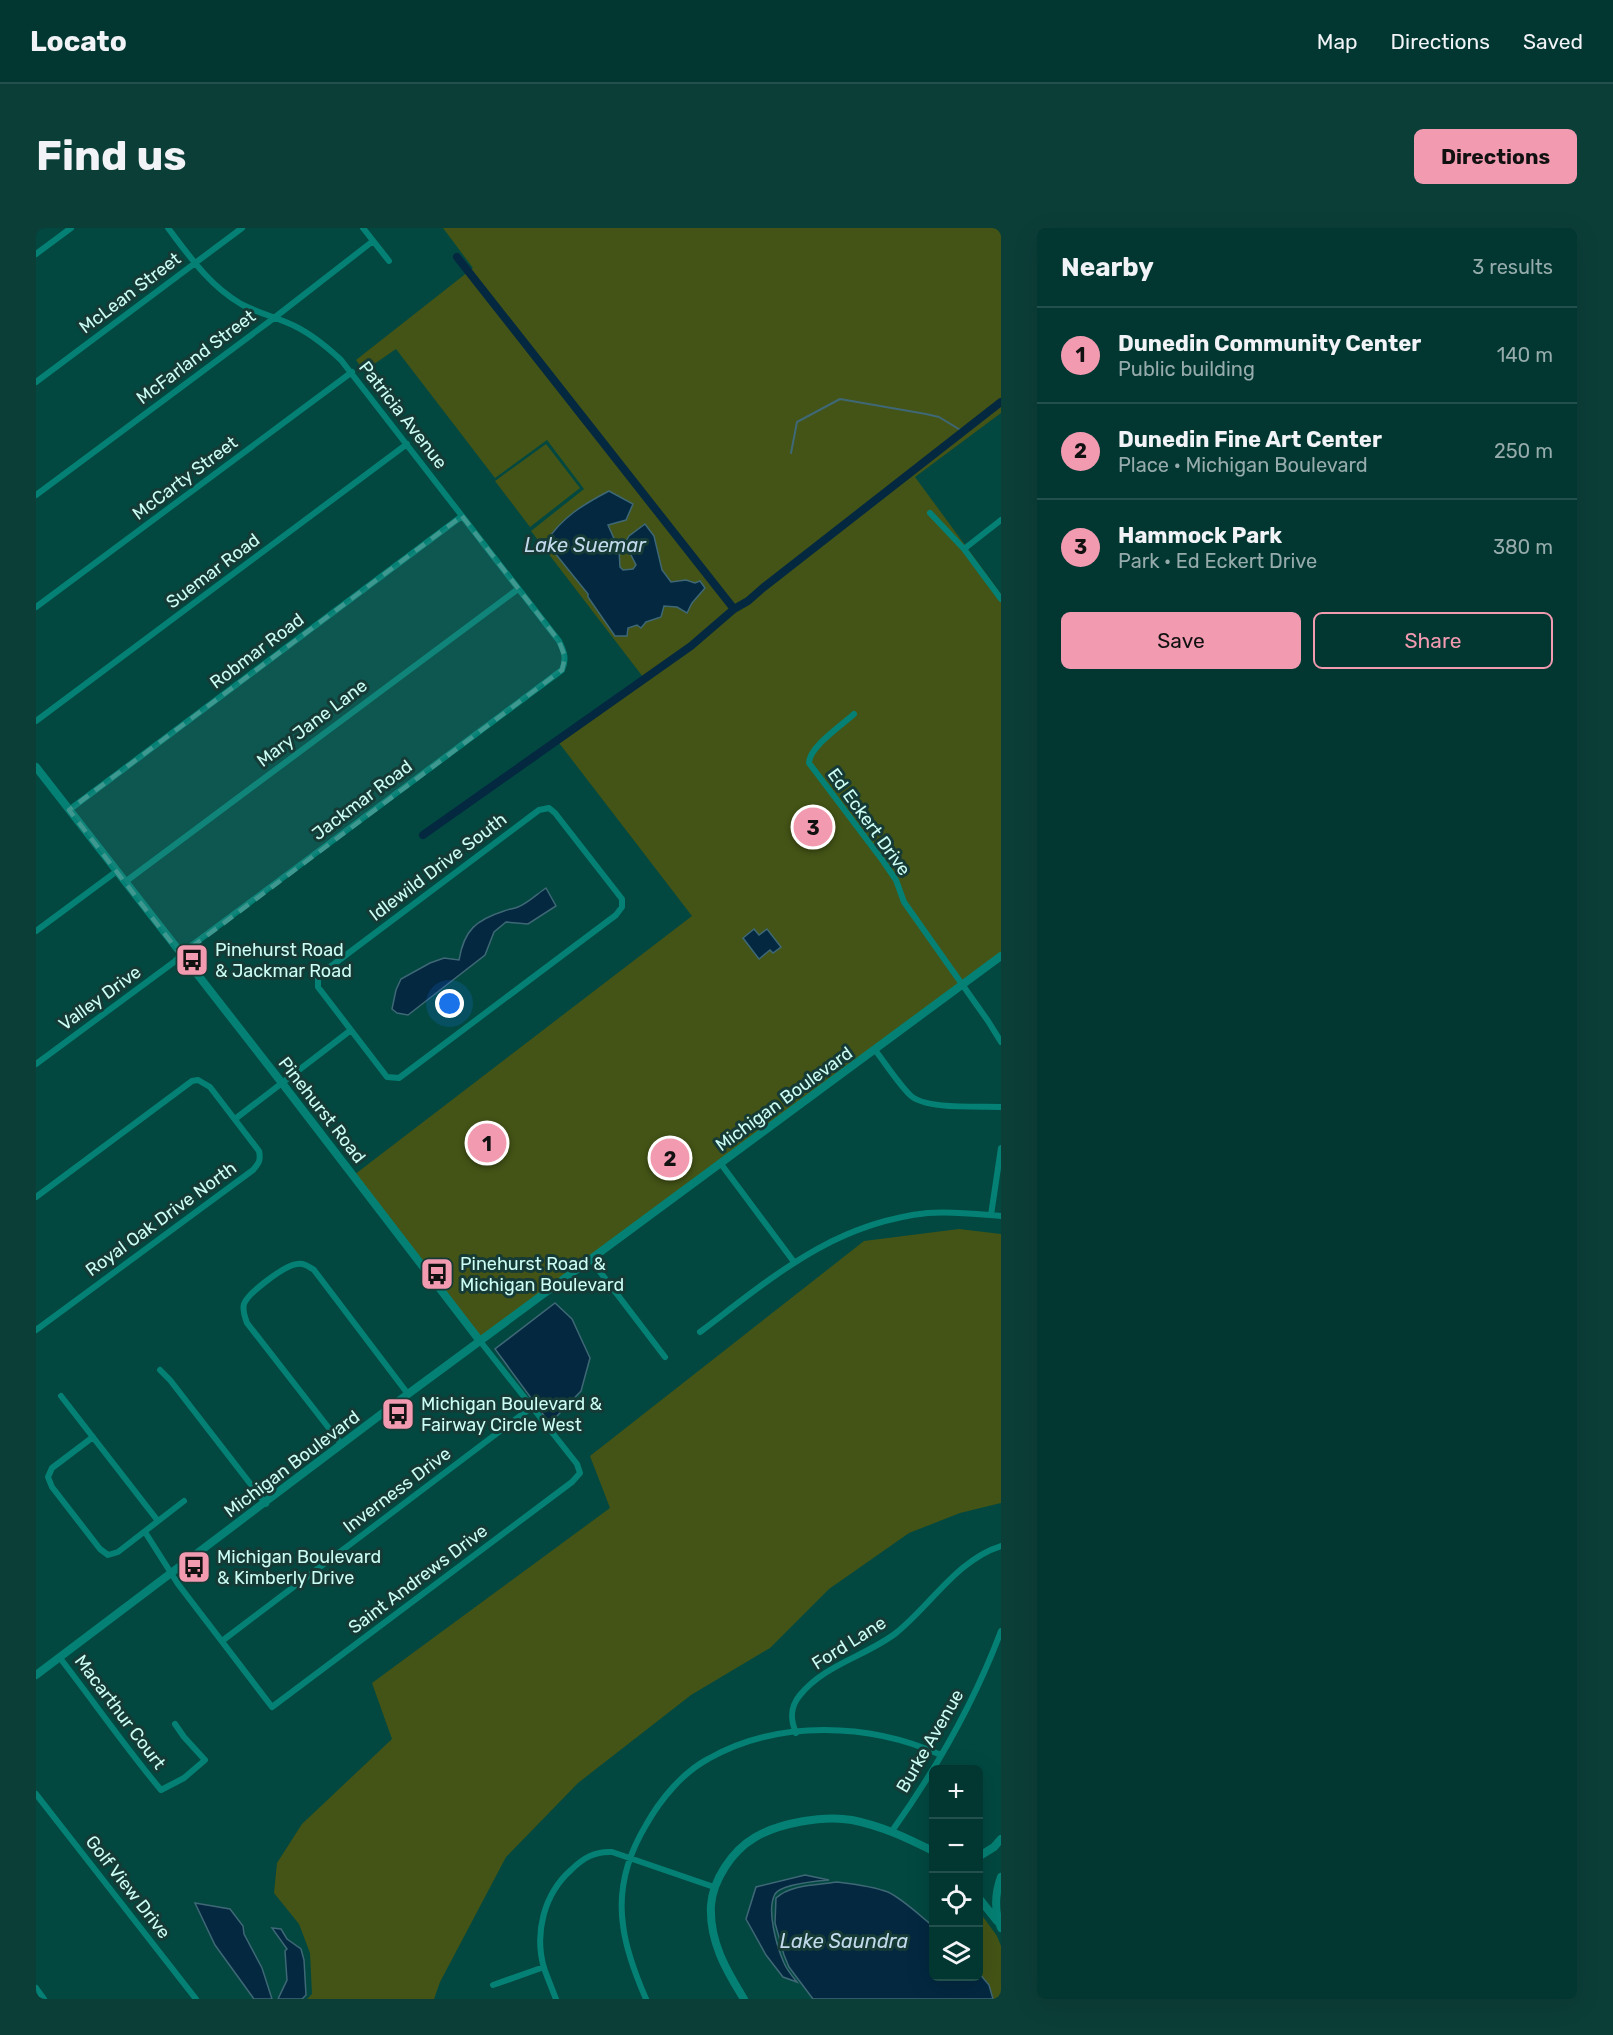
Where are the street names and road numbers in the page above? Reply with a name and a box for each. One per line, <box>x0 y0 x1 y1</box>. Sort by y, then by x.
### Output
street label: McLean Street <box>75 248 185 338</box>
street label: McFarland Street <box>132 305 260 409</box>
street label: Patricia Avenue <box>354 357 452 473</box>
street label: McCarty Street <box>128 431 242 525</box>
street label: Suemar Road <box>162 529 264 613</box>
street label: Robmar Road <box>206 608 308 694</box>
street label: Mary Jane Lane <box>252 674 372 772</box>
street label: Jackmar Road <box>307 755 417 845</box>
street label: Ed Eckert Drive <box>823 764 915 880</box>
street label: Idlewild Drive South <box>365 808 511 926</box>
street label: Valley Drive <box>55 961 145 1035</box>
street label: Michigan Boulevard <box>711 1042 857 1156</box>
street label: Pinehurst Road <box>274 1052 370 1168</box>
street label: Royal Oak Drive North <box>81 1157 241 1281</box>
street label: Michigan Boulevard <box>220 1406 364 1522</box>
street label: Inverness Drive <box>339 1442 455 1538</box>
street label: Saint Andrews Drive <box>344 1520 492 1638</box>
street label: Ford Lane <box>808 1612 890 1674</box>
street label: Macarthur Court <box>70 1650 170 1774</box>
street label: Burke Avenue <box>892 1685 968 1797</box>
street label: Golf View Drive <box>81 1831 175 1943</box>

